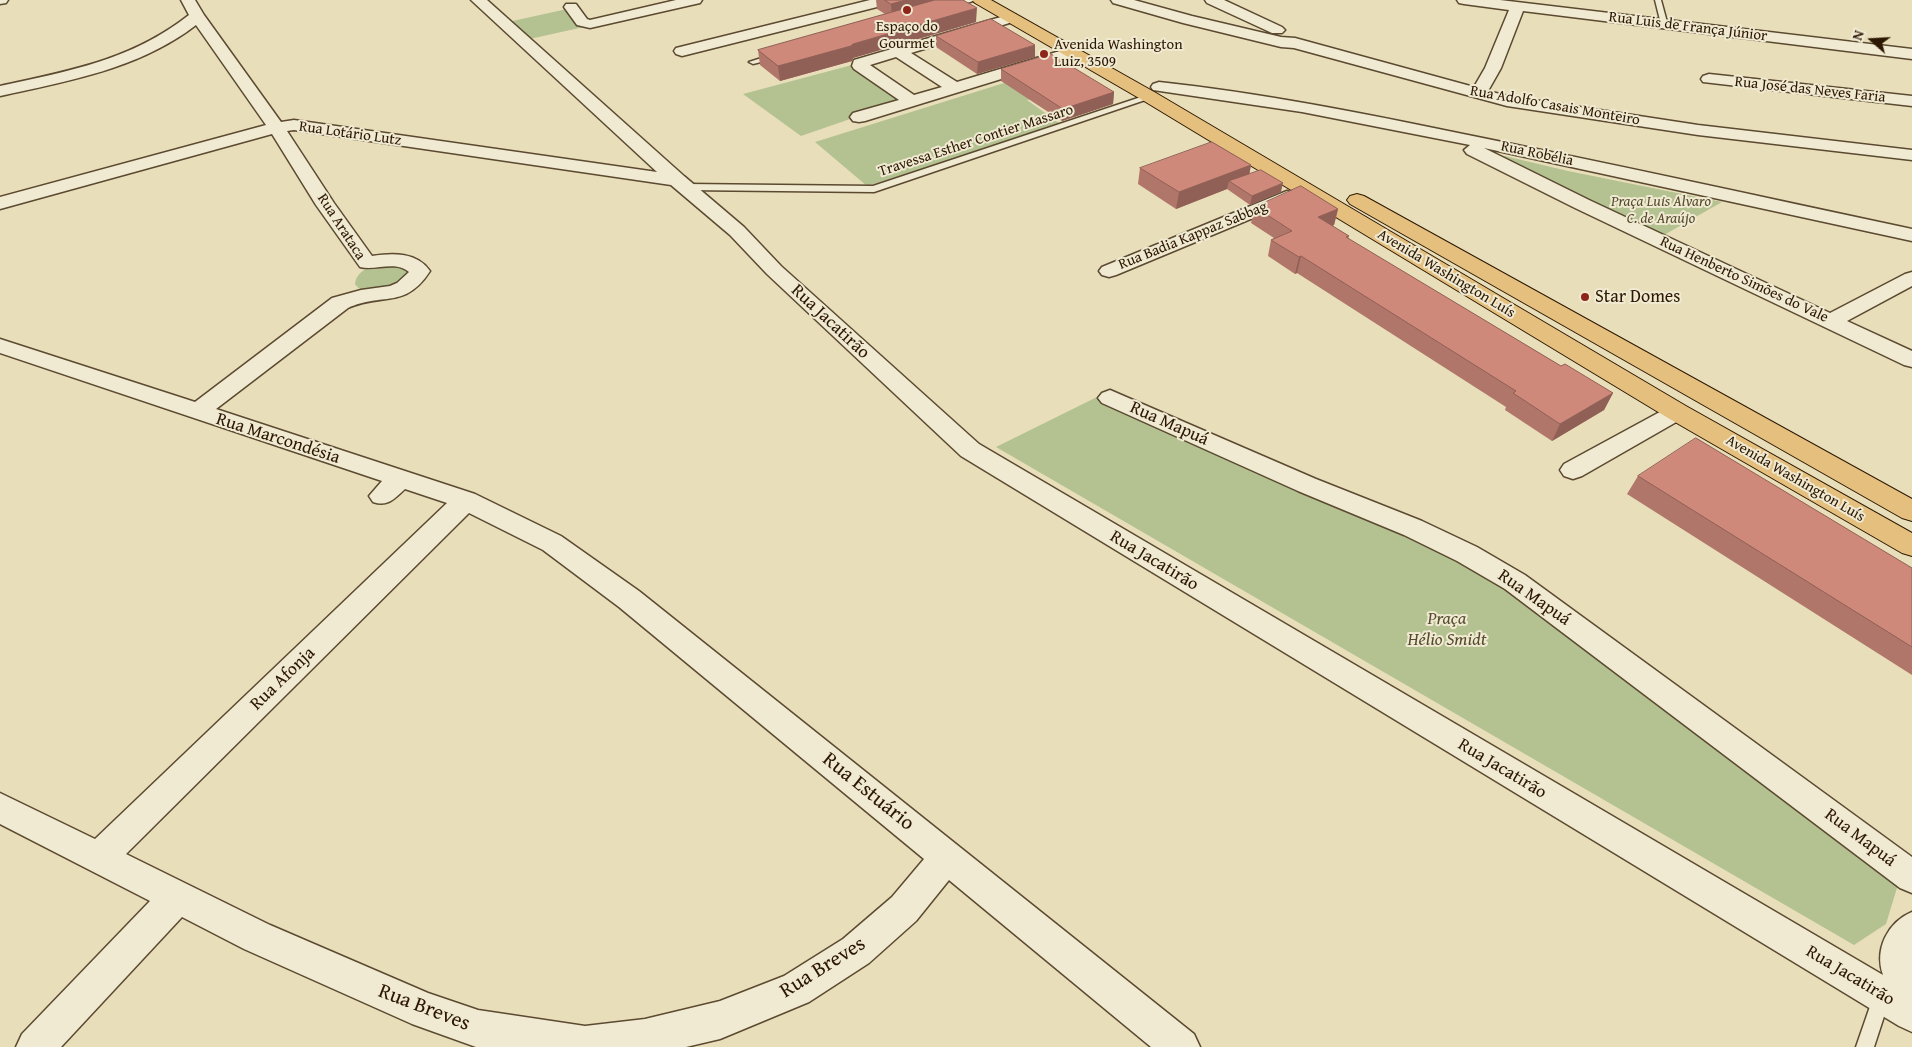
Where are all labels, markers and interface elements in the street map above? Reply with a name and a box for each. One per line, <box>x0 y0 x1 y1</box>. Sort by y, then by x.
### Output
marker: Espaço do Gourmet <box>901 4 913 16</box>
street label: Rua Luis de França Júnior <box>1608 8 1768 46</box>
north arrow <box>1847 15 1897 65</box>
place label: Espaço do Gourmet <box>876 18 938 53</box>
text: N <box>1847 27 1869 43</box>
place label: Avenida Washington Luiz, 3509 <box>1054 36 1183 71</box>
marker: Avenida Washington Luiz, 3509 <box>1038 48 1050 60</box>
street label: Rua José das Neves Faria <box>1734 73 1886 107</box>
street label: Rua Adolfo Casais Monteiro <box>1469 82 1641 130</box>
street label: Travessa Esther Contier Massaro <box>876 101 1076 181</box>
street label: Rua Lotário Lutz <box>298 118 402 150</box>
street label: Rua Robélia <box>1499 138 1575 170</box>
street label: Rua Arataca <box>313 190 369 264</box>
park label: Praça Luis Alvaro C. de Araújo <box>1611 193 1711 228</box>
street label: Rua Badia Kappaz Sabbag <box>1116 198 1270 274</box>
street label: Avenida Washington Luís <box>1374 226 1518 322</box>
street label: Rua Henberto Simões do Vale <box>1657 233 1831 327</box>
street label: Rua Jacatirão <box>786 280 874 364</box>
place label: Star Domes <box>1595 286 1680 308</box>
marker: Star Domes <box>1579 291 1591 303</box>
street label: Rua Mapuá <box>1126 397 1212 451</box>
street label: Rua Marcondésia <box>213 409 343 469</box>
street label: Avenida Washington Luís <box>1722 432 1868 526</box>
street label: Rua Jacatirão <box>1106 526 1202 596</box>
street label: Rua Mapuá <box>1493 565 1575 631</box>
park label: Praça Hélio Smidt <box>1407 608 1487 650</box>
street label: Rua Afonja <box>246 643 320 715</box>
street label: Rua Jacatirão <box>1454 734 1550 804</box>
street label: Rua Estuário <box>817 747 919 837</box>
street label: Rua Mapuá <box>1820 804 1900 872</box>
street label: Rua Breves <box>776 932 870 1004</box>
street label: Rua Jacatirão <box>1802 941 1898 1011</box>
street label: Rua Breves <box>375 979 473 1037</box>

